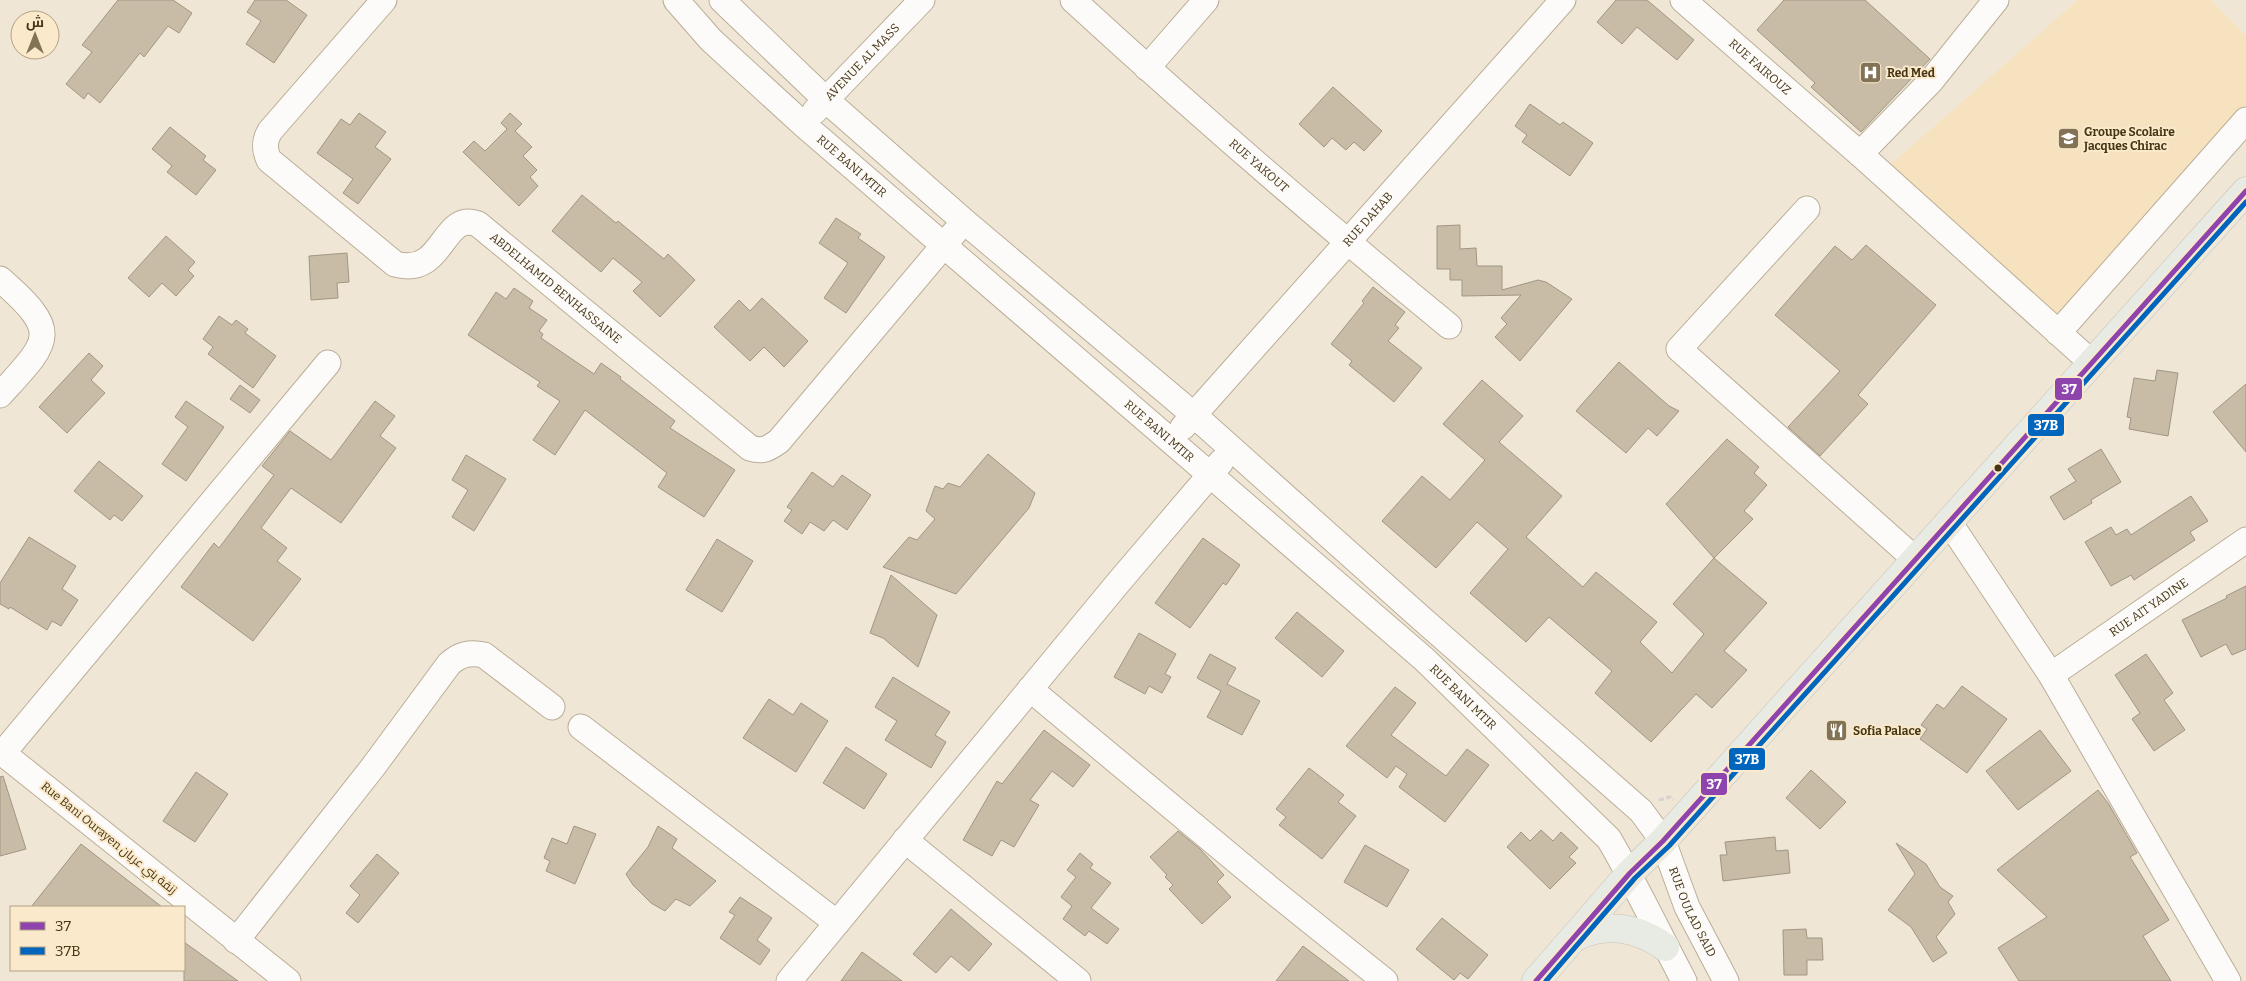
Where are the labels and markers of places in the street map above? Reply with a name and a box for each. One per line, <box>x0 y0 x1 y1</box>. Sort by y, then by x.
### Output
hospital icon: Red Med <box>1859 61 1883 85</box>
place label: Red Med <box>1887 66 1936 80</box>
place label: Groupe Scolaire Jacques Chirac <box>2083 125 2175 153</box>
school or university icon: Groupe Scolaire Jacques Chirac <box>2056 127 2080 151</box>
unlabelled marker <box>1993 463 2003 473</box>
restaurant icon: Sofia Palace <box>1825 719 1849 743</box>
place label: Sofia Palace <box>1853 724 1921 738</box>

